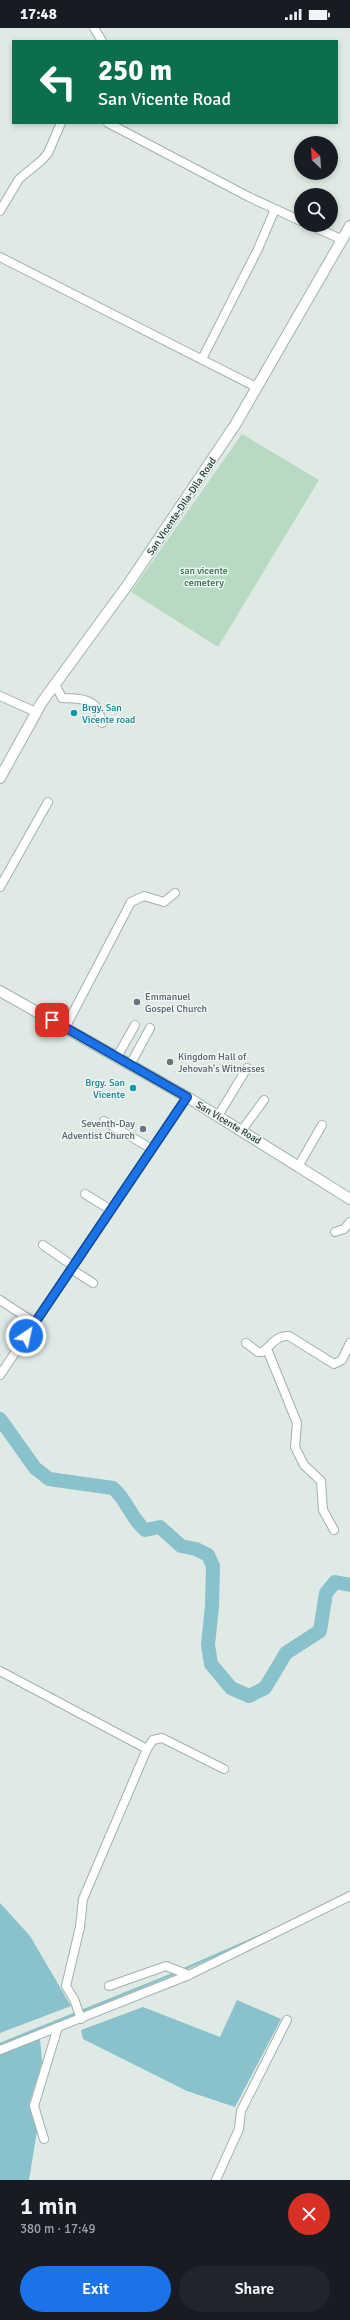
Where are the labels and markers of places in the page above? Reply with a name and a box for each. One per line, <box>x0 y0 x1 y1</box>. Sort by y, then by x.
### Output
place label: Brgy. San Vicente road <box>82 702 135 726</box>
marker: Brgy. San Vicente road <box>69 708 79 718</box>
place label: Emmanuel Gospel Church <box>145 991 207 1015</box>
marker: Emmanuel Gospel Church <box>132 997 142 1007</box>
pin <box>35 1003 69 1037</box>
place label: Kingdom Hall of Jehovah's Witnesses <box>178 1051 266 1075</box>
marker: Kingdom Hall of Jehovah's Witnesses <box>165 1057 175 1067</box>
place label: Brgy. San Vicente <box>85 1077 125 1101</box>
marker: Brgy. San Vicente <box>128 1083 138 1093</box>
place label: Seventh-Day Adventist Church <box>62 1118 135 1142</box>
marker: Seventh-Day Adventist Church <box>138 1124 148 1134</box>

